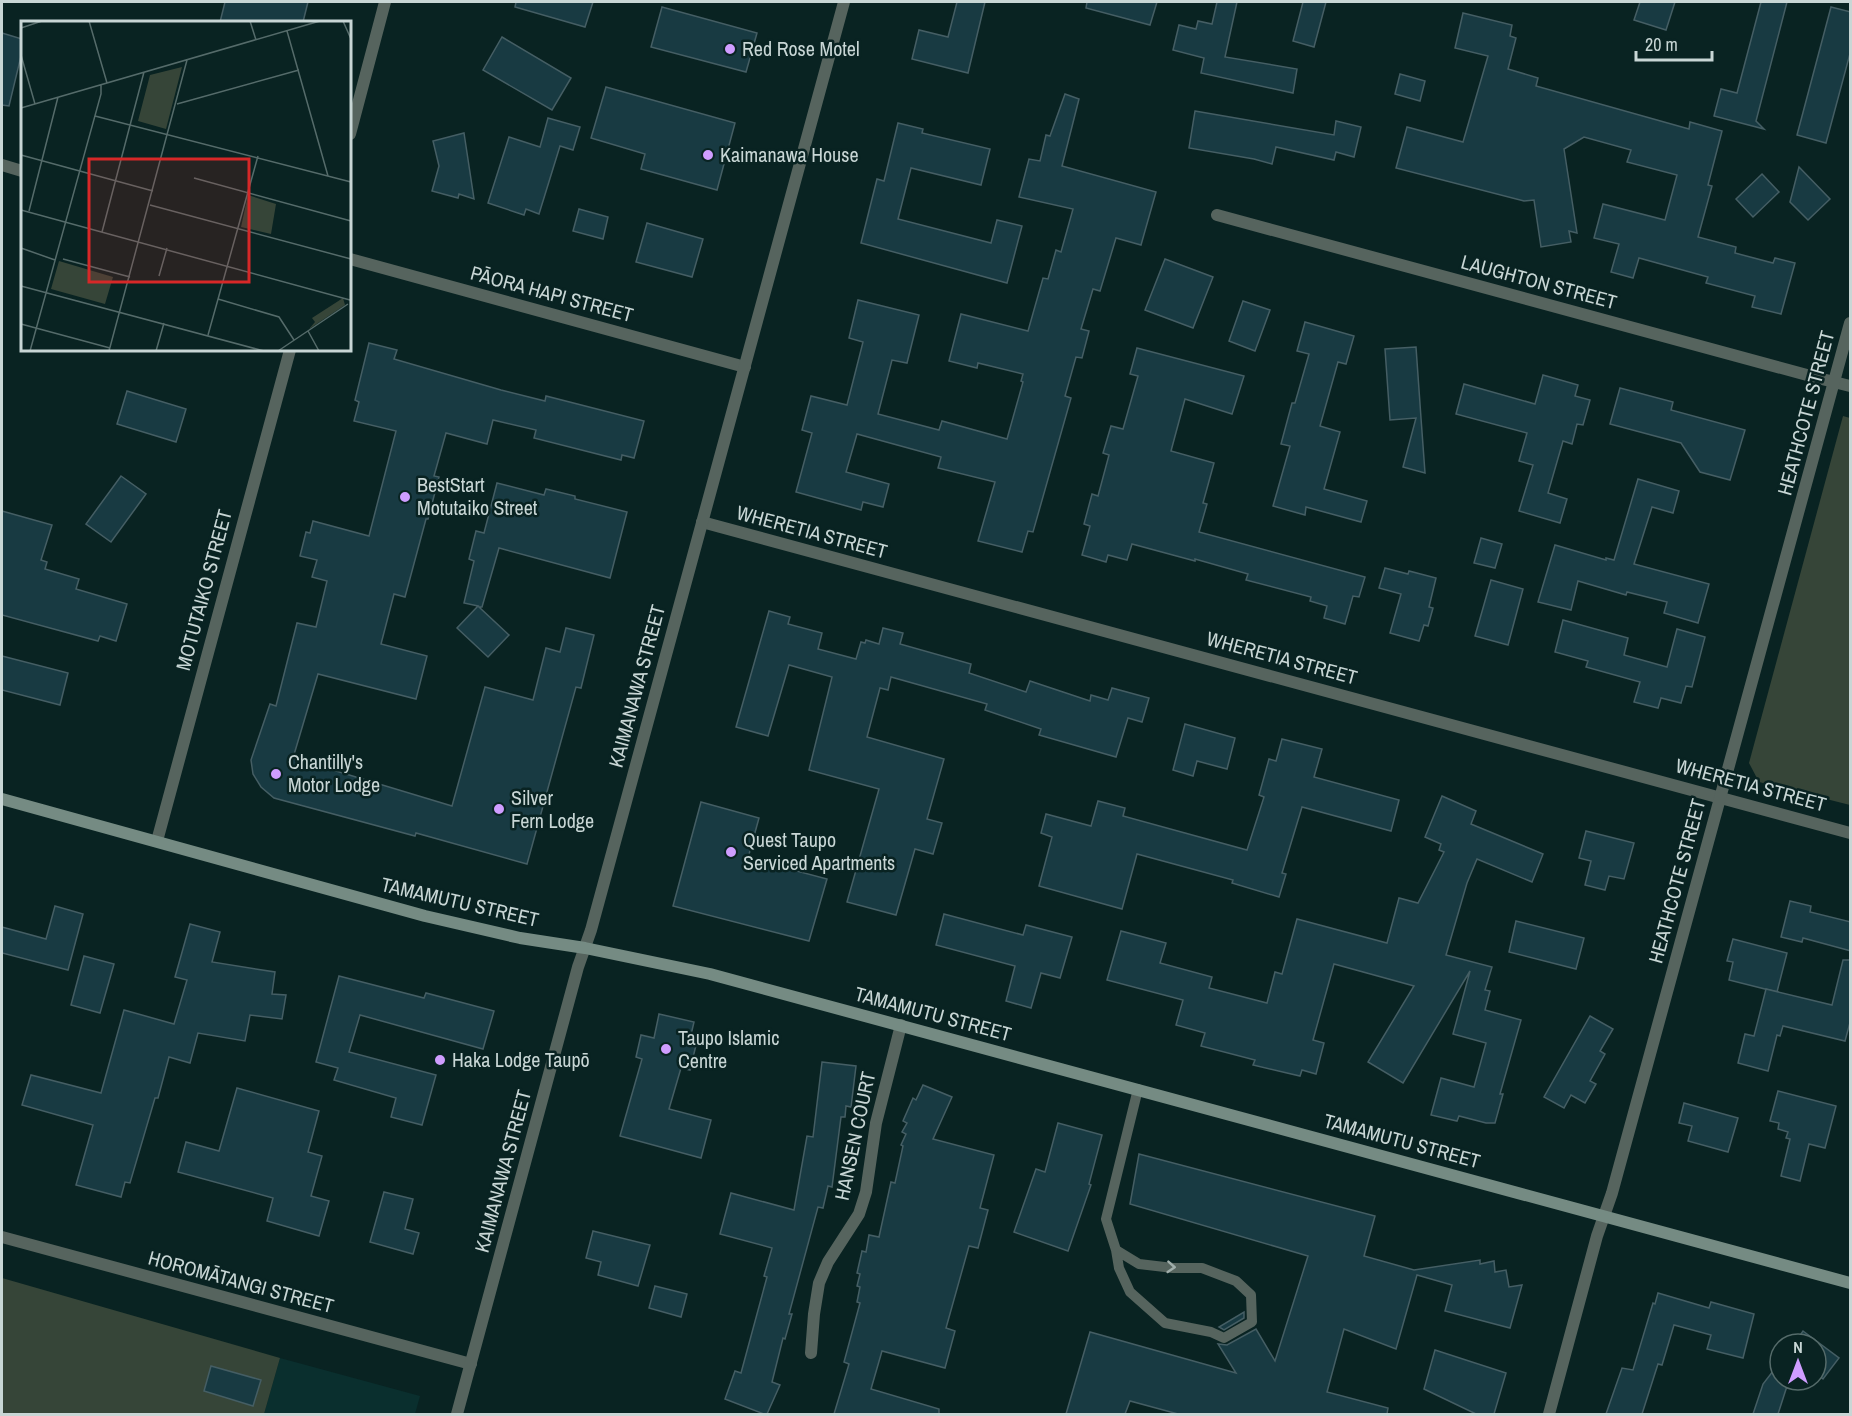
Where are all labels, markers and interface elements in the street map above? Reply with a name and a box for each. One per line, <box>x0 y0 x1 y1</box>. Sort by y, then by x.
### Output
inset map <box>21 21 351 351</box>
scale bar <box>1636 24 1712 62</box>
text: 20 m <box>1645 32 1678 57</box>
place label: Red Rose Motel <box>742 35 860 62</box>
marker: Red Rose Motel <box>723 42 737 56</box>
place label: Kaimanawa House <box>720 141 859 168</box>
marker: Kaimanawa House <box>701 148 715 162</box>
street label: LAUGHTON STREET <box>1458 248 1620 315</box>
street label: PĀORA HAPI STREET <box>468 259 636 328</box>
street label: HEATHCOTE STREET <box>1771 328 1840 498</box>
place label: BestStart Motutaiko Street <box>417 471 538 521</box>
marker: BestStart Motutaiko Street <box>398 490 412 504</box>
street label: WHERETIA STREET <box>734 498 890 565</box>
street label: MOTUTAIKO STREET <box>169 506 238 673</box>
street label: KAIMANAWA STREET <box>602 602 671 770</box>
street label: WHERETIA STREET <box>1204 624 1360 691</box>
place label: Chantilly's Motor Lodge <box>288 748 380 798</box>
street label: WHERETIA STREET <box>1673 751 1829 818</box>
marker: Chantilly's Motor Lodge <box>269 767 283 781</box>
place label: Silver Fern Lodge <box>511 784 594 834</box>
street label: HEATHCOTE STREET <box>1642 796 1711 966</box>
marker: Silver Fern Lodge <box>492 802 506 816</box>
place label: Quest Taupo Serviced Apartments <box>743 826 895 876</box>
marker: Quest Taupo Serviced Apartments <box>724 845 738 859</box>
street label: TAMAMUTU STREET <box>379 870 542 933</box>
street label: TAMAMUTU STREET <box>852 980 1014 1047</box>
place label: Taupo Islamic Centre <box>678 1024 780 1074</box>
marker: Taupo Islamic Centre <box>659 1042 673 1056</box>
place label: Haka Lodge Taupō <box>452 1046 590 1073</box>
marker: Haka Lodge Taupō <box>433 1053 447 1067</box>
street label: HANSEN COURT <box>828 1069 881 1203</box>
street label: KAIMANAWA STREET <box>468 1087 537 1255</box>
street label: TAMAMUTU STREET <box>1321 1107 1483 1174</box>
street label: HOROMĀTANGI STREET <box>145 1244 337 1319</box>
one-way arrow <box>1166 1261 1175 1274</box>
north arrow <box>1768 1332 1828 1392</box>
text: N <box>1793 1336 1803 1358</box>

